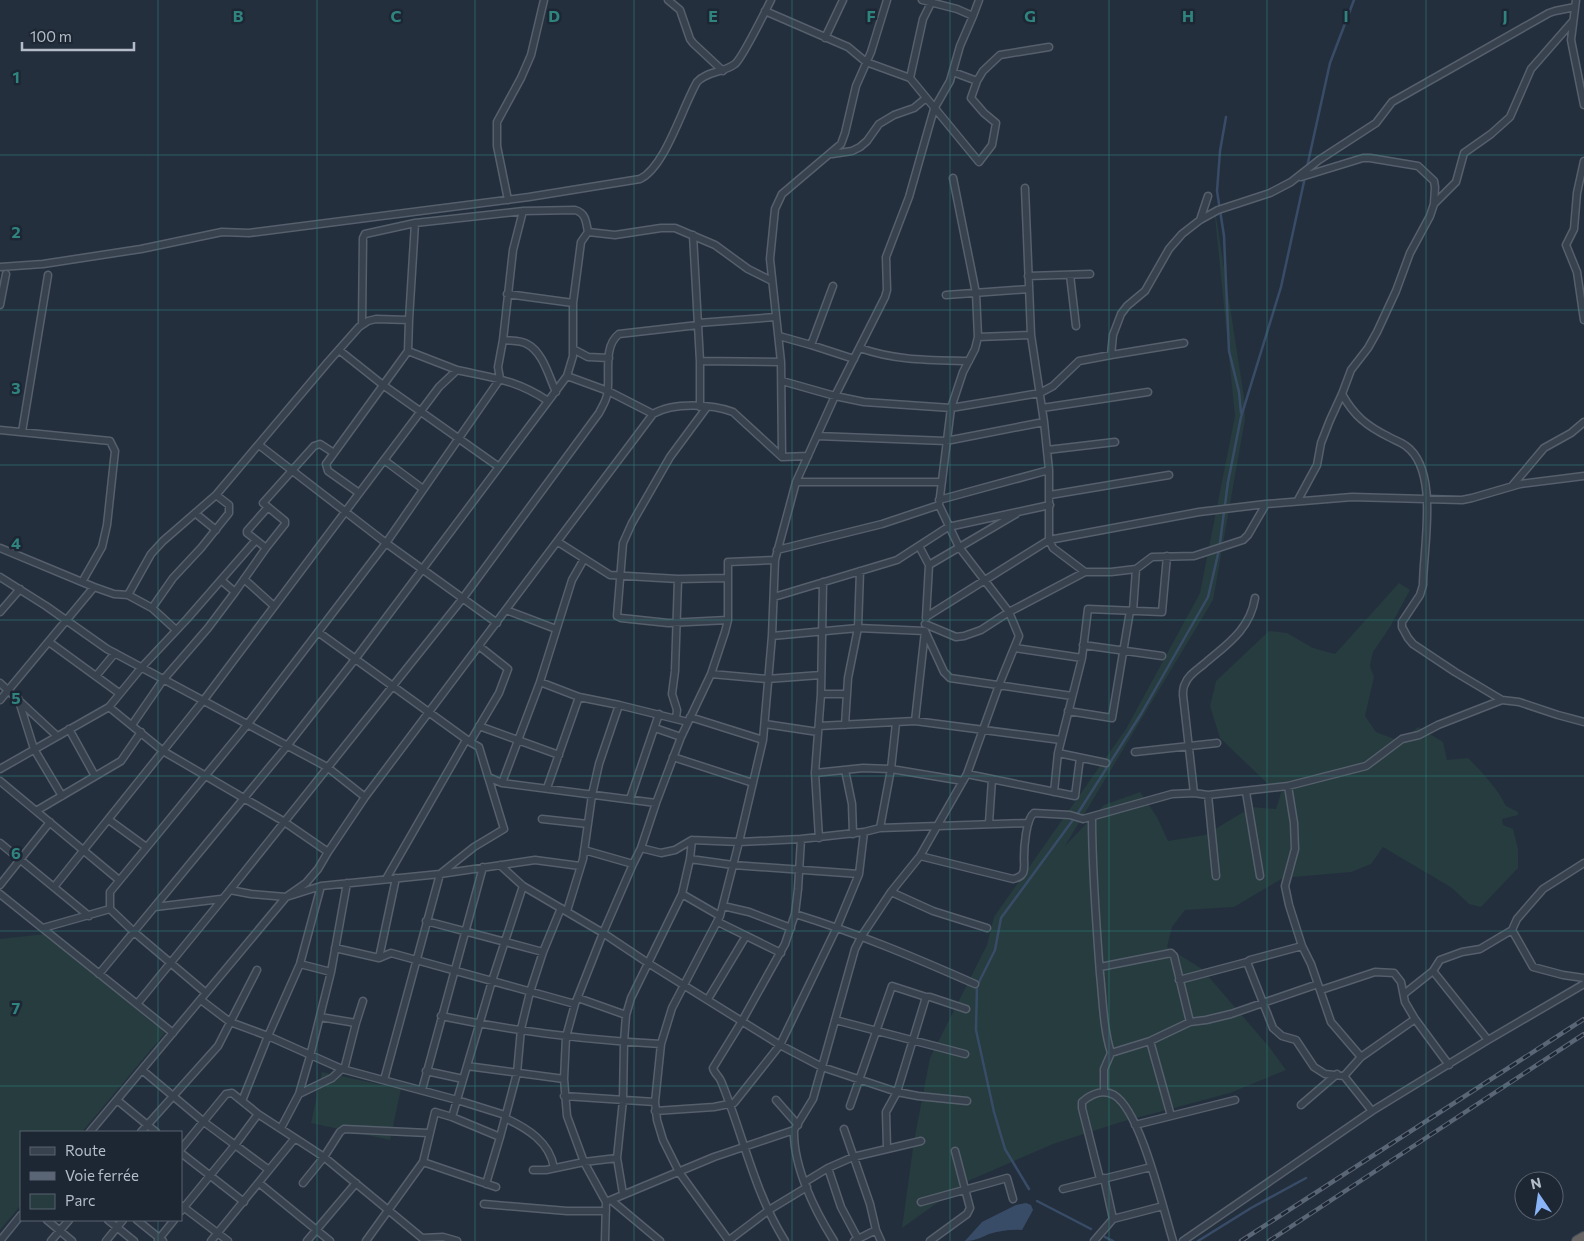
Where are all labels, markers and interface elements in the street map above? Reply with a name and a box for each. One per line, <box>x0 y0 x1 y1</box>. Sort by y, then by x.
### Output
text: B <box>233 6 244 25</box>
text: C <box>391 6 402 25</box>
text: D <box>548 6 560 25</box>
text: E <box>708 6 718 25</box>
text: F <box>866 6 876 25</box>
text: G <box>1024 6 1036 25</box>
text: H <box>1182 6 1194 25</box>
text: I <box>1343 6 1349 25</box>
text: J <box>1502 6 1508 25</box>
scale bar <box>22 20 135 52</box>
text: 100 m <box>30 27 72 45</box>
text: 1 <box>12 67 20 86</box>
text: 2 <box>11 222 21 241</box>
text: 3 <box>11 378 21 397</box>
text: 4 <box>11 533 21 552</box>
text: 5 <box>11 688 21 707</box>
text: 6 <box>11 843 21 862</box>
text: 7 <box>12 998 21 1017</box>
legend <box>20 1131 182 1221</box>
text: Route <box>65 1141 106 1159</box>
text: Voie ferrée <box>65 1166 139 1184</box>
north arrow <box>1514 1171 1564 1221</box>
text: N <box>1529 1173 1543 1192</box>
text: Parc <box>65 1191 95 1209</box>

